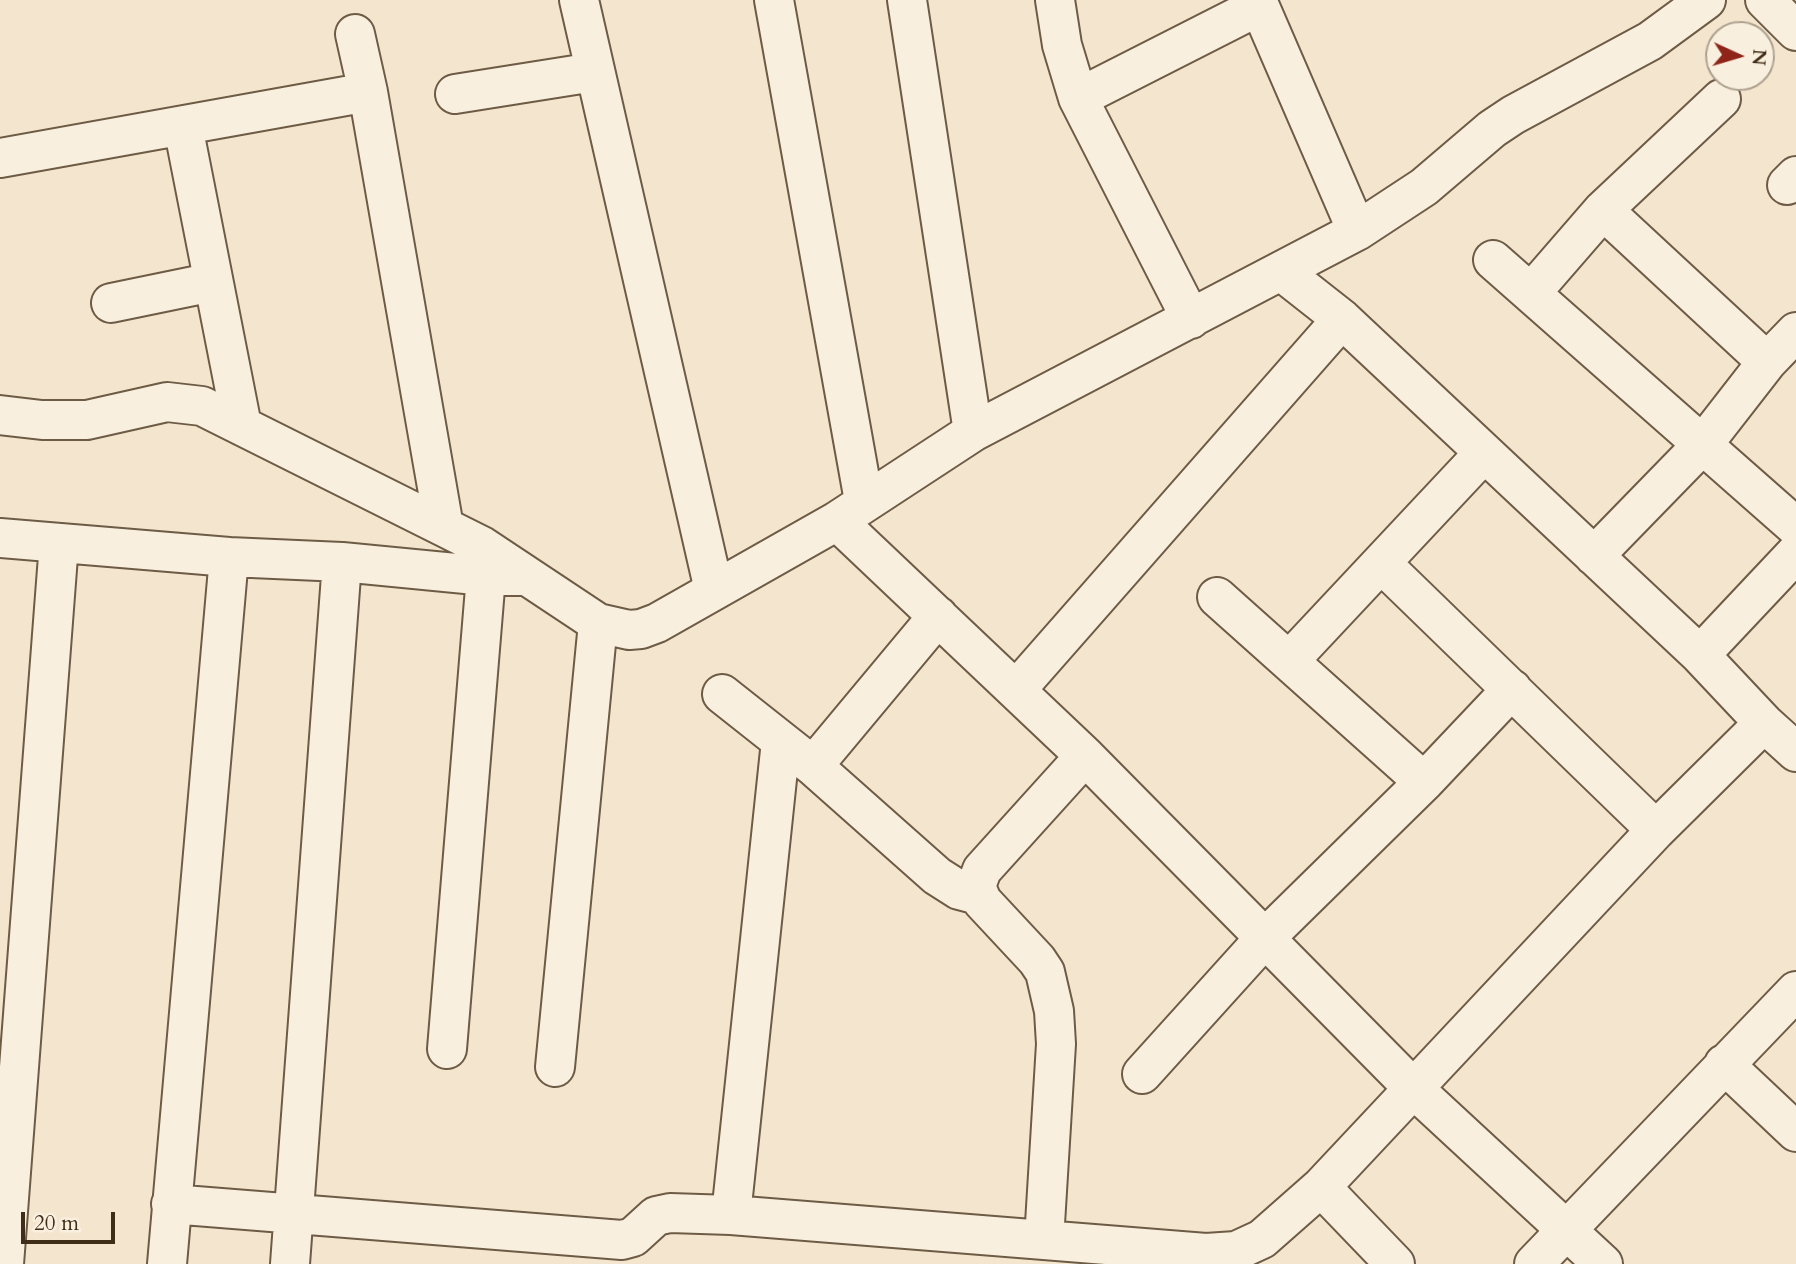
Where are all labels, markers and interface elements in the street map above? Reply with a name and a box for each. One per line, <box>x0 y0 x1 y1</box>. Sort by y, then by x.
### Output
north arrow <box>1705 21 1775 91</box>
text: N <box>1745 48 1772 66</box>
scale bar <box>24 1198 119 1242</box>
text: 20 m <box>34 1209 79 1238</box>

